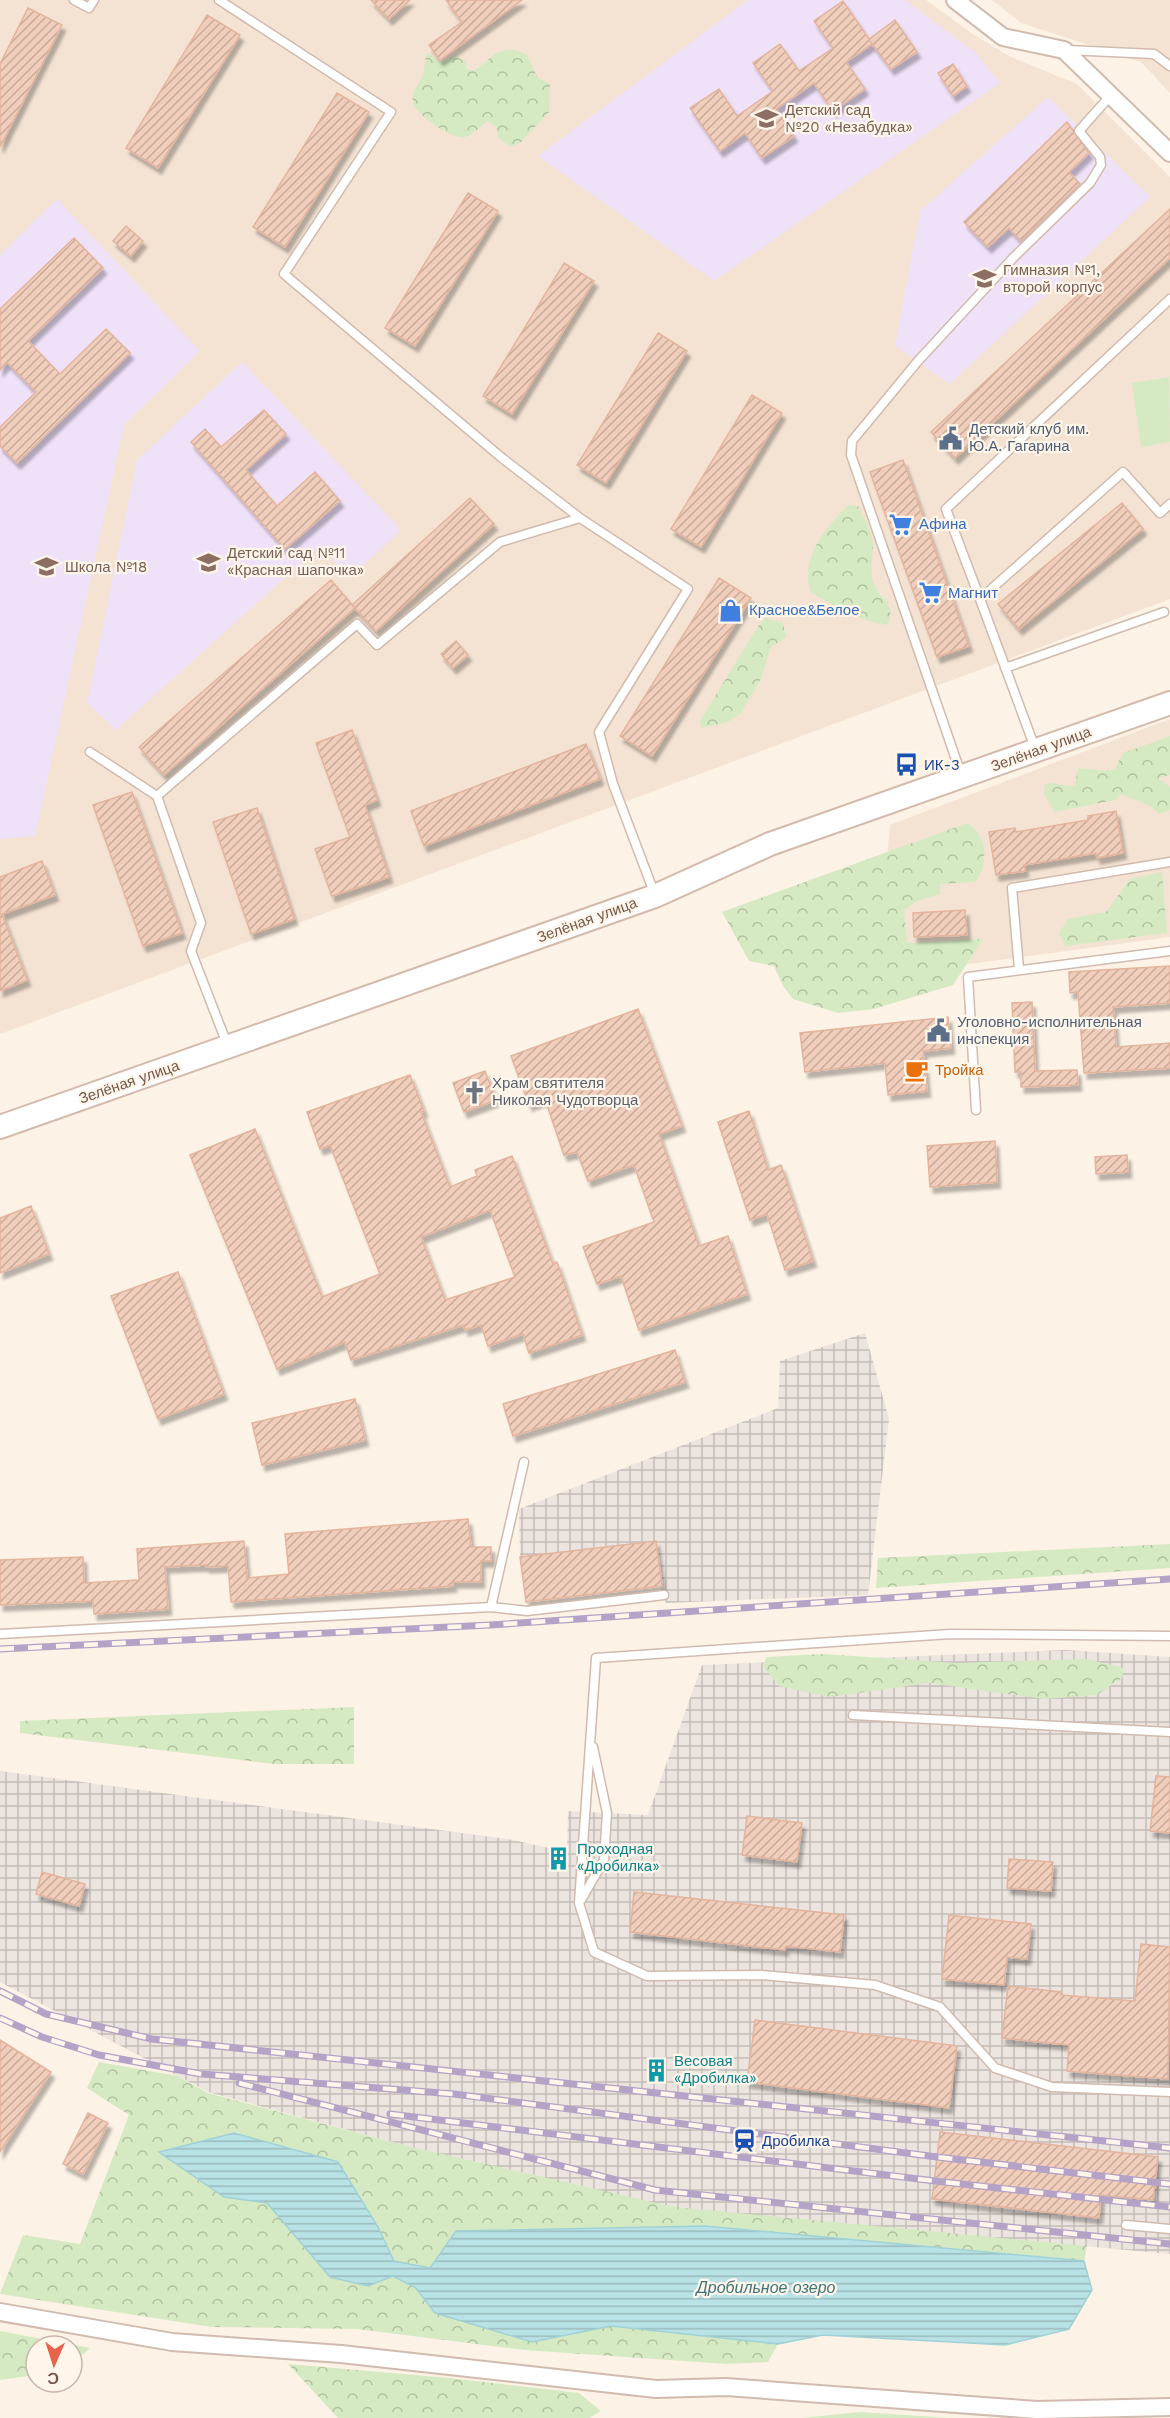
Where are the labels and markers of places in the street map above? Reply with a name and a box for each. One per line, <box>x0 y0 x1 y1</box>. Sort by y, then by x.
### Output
place label: Детский сад №20 «Незабудка» <box>785 101 913 136</box>
school or university icon: Детский сад №20 «Незабудка» <box>754 106 780 132</box>
place label: Гимназия №1, второй корпус <box>1003 261 1103 296</box>
school or university icon: Гимназия №1, второй корпус <box>972 266 998 292</box>
place label: Детский клуб им. Ю.А. Гагарина <box>969 420 1089 455</box>
public building icon: Детский клуб им. Ю.А. Гагарина <box>938 425 964 451</box>
supermarket icon: Афина <box>888 511 914 537</box>
place label: Афина <box>919 515 967 533</box>
place label: Детский сад №11 «Красная шапочка» <box>227 544 364 579</box>
school or university icon: Детский сад №11 «Красная шапочка» <box>196 549 222 575</box>
school or university icon: Школа №18 <box>34 554 60 580</box>
place label: Школа №18 <box>65 558 147 576</box>
supermarket icon: Магнит <box>917 580 943 606</box>
place label: Магнит <box>948 584 998 602</box>
shop icon: Красное&Белое <box>718 597 744 623</box>
place label: Красное&Белое <box>749 601 860 619</box>
bus stop icon: ИК-3 <box>893 752 919 778</box>
place label: ИК-3 <box>924 756 960 774</box>
place label: Уголовно-исполнительная инспекция <box>957 1013 1142 1048</box>
public building icon: Уголовно-исполнительная инспекция <box>926 1018 952 1044</box>
cafe icon: Тройка <box>904 1057 930 1083</box>
place label: Тройка <box>935 1061 984 1079</box>
place label: Храм святителя Николая Чудотворца <box>492 1074 639 1109</box>
church icon: Храм святителя Николая Чудотворца <box>461 1079 487 1105</box>
place label: Проходная «Дробилка» <box>577 1840 660 1875</box>
building icon: Проходная «Дробилка» <box>546 1845 572 1871</box>
place label: Весовая «Дробилка» <box>674 2052 757 2087</box>
building icon: Весовая «Дробилка» <box>643 2057 669 2083</box>
station icon: Дробилка <box>731 2128 757 2154</box>
place label: Дробилка <box>762 2132 830 2150</box>

